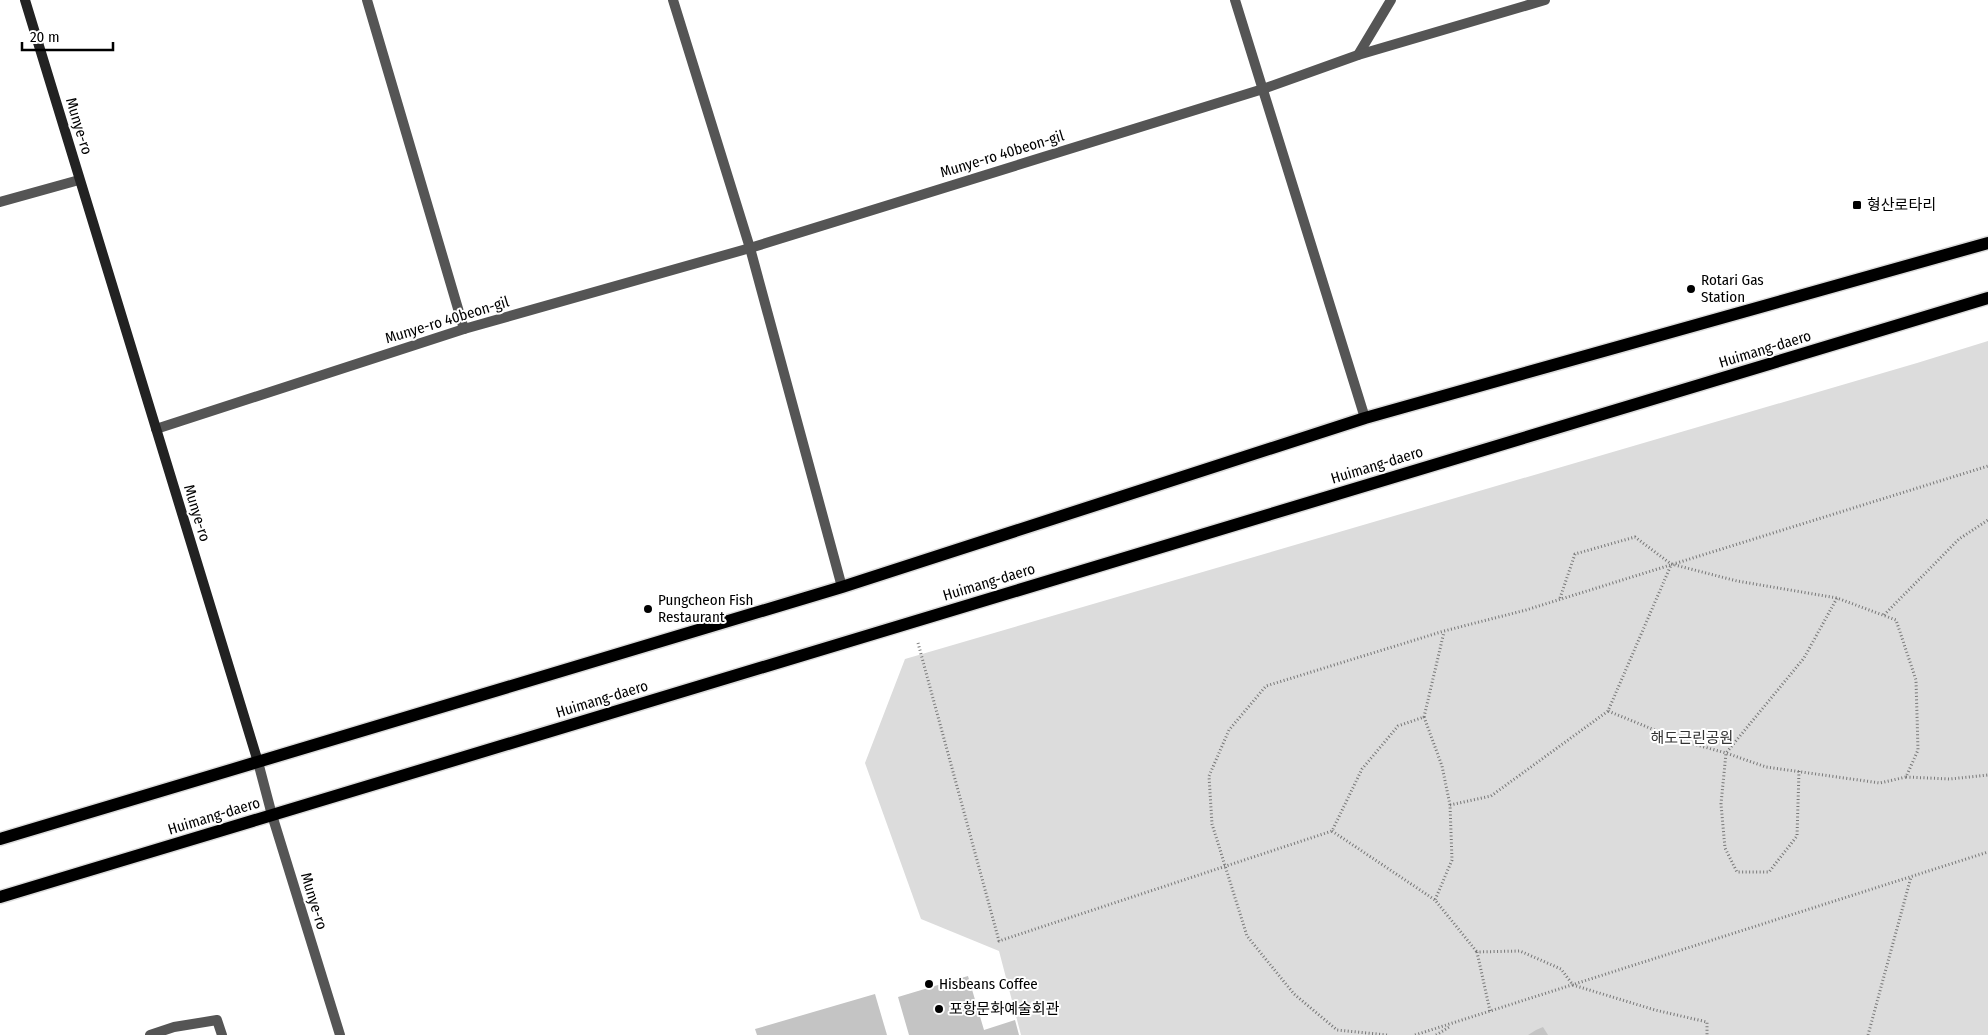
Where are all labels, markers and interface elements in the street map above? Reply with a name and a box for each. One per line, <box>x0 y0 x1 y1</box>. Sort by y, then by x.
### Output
scale bar <box>22 20 114 52</box>
text: 20 m <box>30 28 60 46</box>
street label: Munye-ro <box>62 95 96 157</box>
street label: Munye-ro 40beon-gil <box>938 127 1066 181</box>
place label: 형산로타리 <box>1867 196 1936 214</box>
marker: 형산로타리 <box>1851 199 1863 211</box>
place label: Rotari Gas Station <box>1701 271 1764 306</box>
marker: Rotari Gas Station <box>1685 283 1697 295</box>
street label: Munye-ro 40beon-gil <box>383 293 511 347</box>
street label: Huimang-daero <box>1717 326 1813 372</box>
street label: Huimang-daero <box>1329 442 1425 488</box>
street label: Munye-ro <box>180 482 214 544</box>
street label: Huimang-daero <box>941 559 1037 605</box>
place label: Pungcheon Fish Restaurant <box>658 591 753 626</box>
marker: Pungcheon Fish Restaurant <box>642 603 654 615</box>
street label: Huimang-daero <box>554 676 650 722</box>
park label: 해도근린공원 <box>1651 729 1733 747</box>
street label: Huimang-daero <box>166 793 262 839</box>
street label: Munye-ro <box>297 870 331 932</box>
place label: Hisbeans Coffee <box>939 975 1038 993</box>
marker: Hisbeans Coffee <box>923 978 935 990</box>
place label: 포항문화예술회관 <box>949 1000 1060 1018</box>
marker: 포항문화예술회관 <box>933 1003 945 1015</box>

